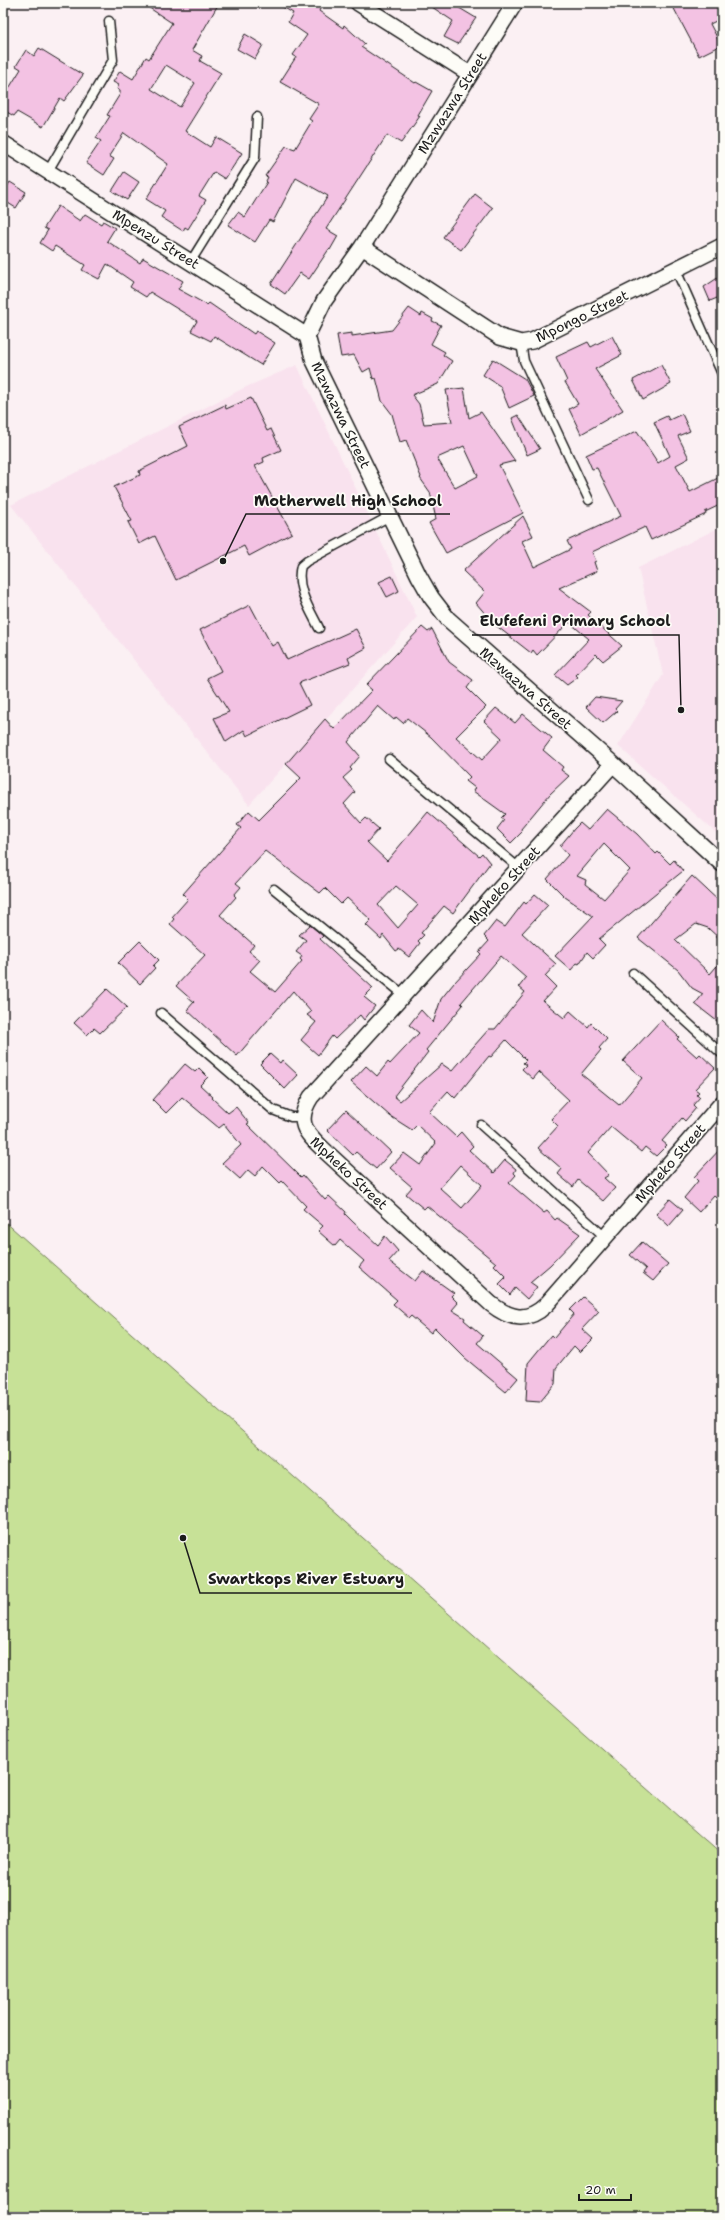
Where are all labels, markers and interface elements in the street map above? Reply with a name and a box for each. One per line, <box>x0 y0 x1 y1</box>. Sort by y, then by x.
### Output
street label: Mzwazwa Street <box>413 49 491 157</box>
street label: Mpenzu Street <box>109 205 203 273</box>
street label: Mpongo Street <box>533 286 631 346</box>
street label: Mzwazwa Street <box>307 359 375 471</box>
callout: Motherwell High School <box>246 487 450 514</box>
text: Motherwell High School <box>254 491 442 511</box>
callout: Elufefeni Primary School <box>472 608 679 635</box>
text: Elufefeni Primary School <box>479 611 671 631</box>
street label: Mzwazwa Street <box>476 643 576 733</box>
street label: Mpheko Street <box>464 842 544 928</box>
street label: Mpheko Street <box>631 1120 709 1206</box>
street label: Mpheko Street <box>307 1133 391 1213</box>
callout: Swartkops River Estuary <box>200 1566 412 1593</box>
text: Swartkops River Estuary <box>208 1569 404 1589</box>
scale bar <box>579 2176 631 2202</box>
text: 20 m <box>585 2182 616 2198</box>

